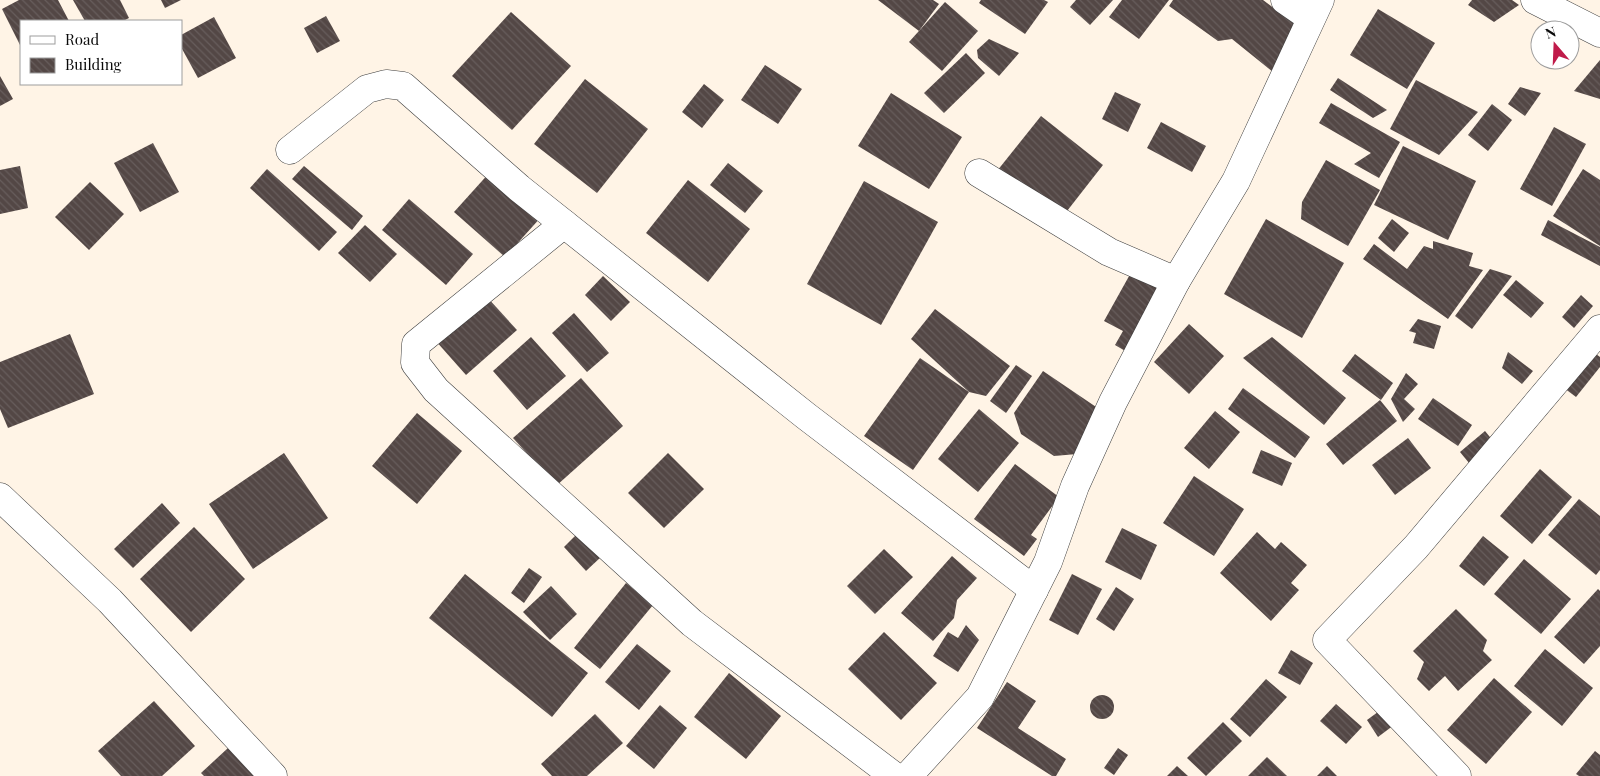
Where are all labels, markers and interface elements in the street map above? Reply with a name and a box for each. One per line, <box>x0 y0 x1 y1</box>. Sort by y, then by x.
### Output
legend <box>20 20 182 85</box>
north arrow <box>1530 20 1580 70</box>
text: N <box>1543 22 1558 43</box>
text: Road <box>65 29 99 49</box>
text: Building <box>65 54 122 74</box>

